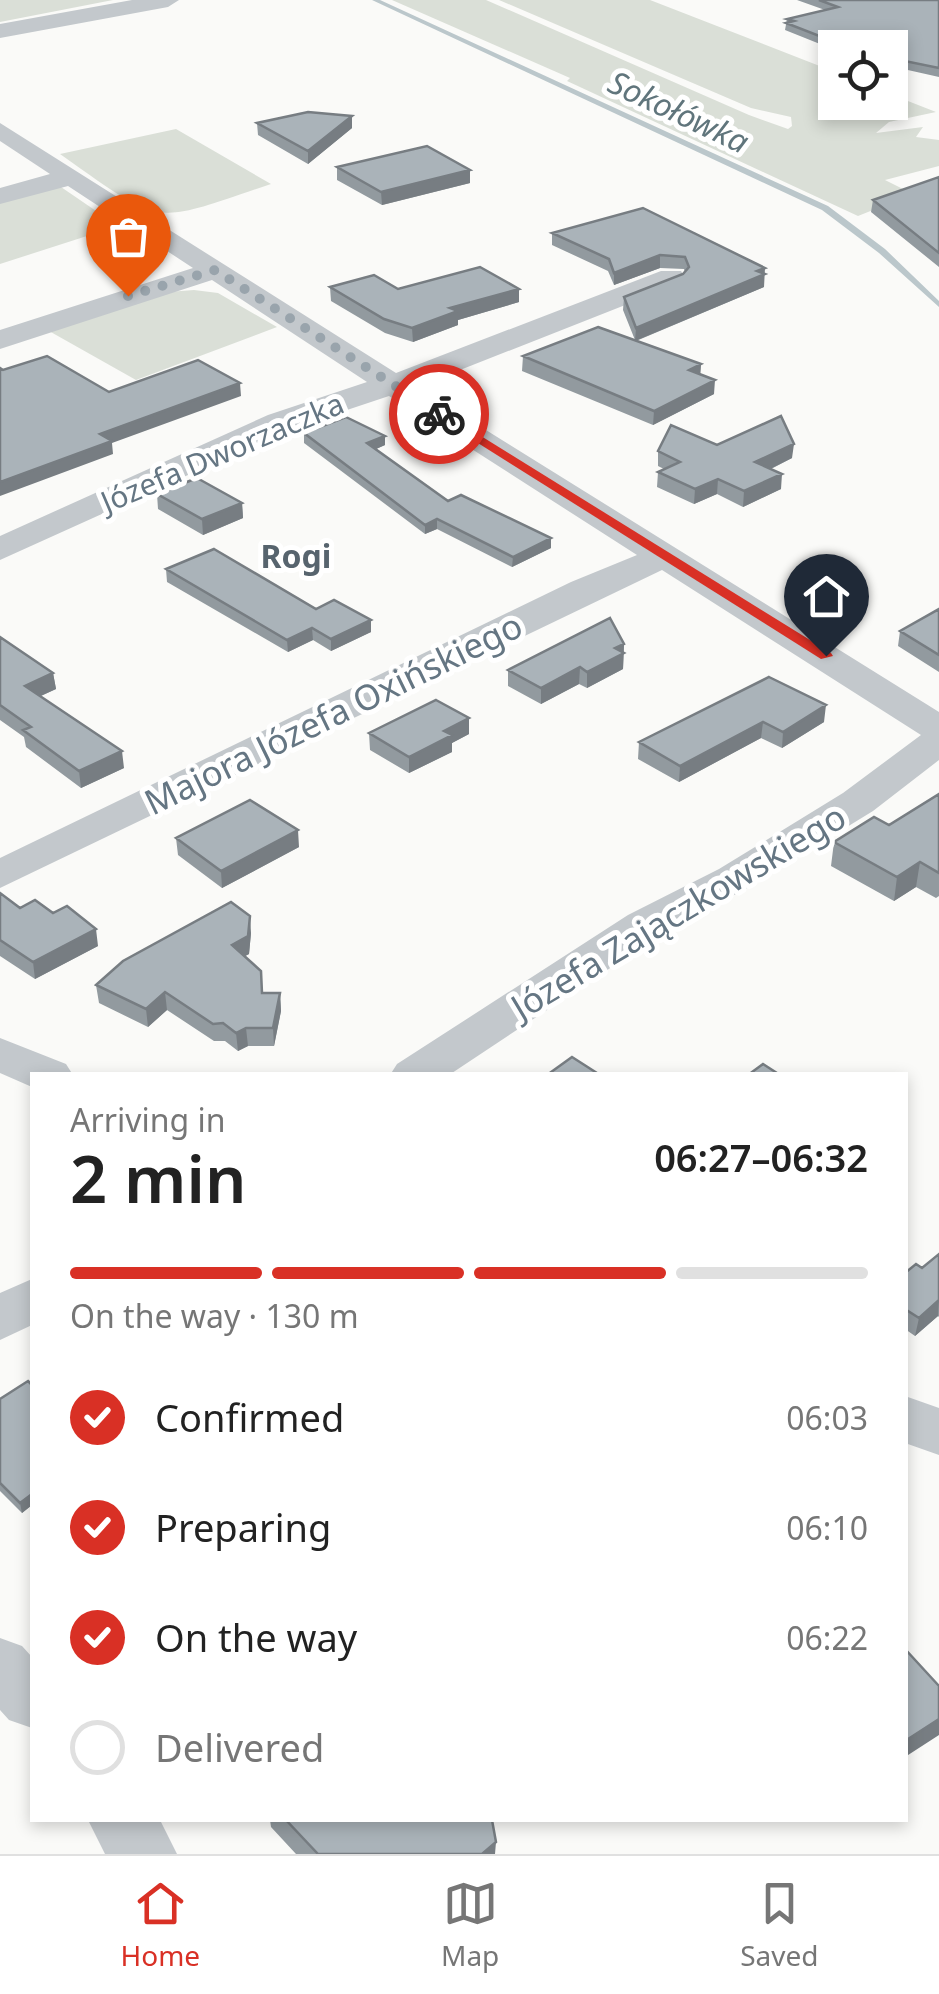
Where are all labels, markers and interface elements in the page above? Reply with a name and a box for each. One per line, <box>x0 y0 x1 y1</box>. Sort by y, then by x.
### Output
map controls <box>818 30 908 120</box>
button: locate <box>818 30 908 120</box>
water label: Sokołówka <box>602 60 756 162</box>
pin <box>86 194 171 297</box>
icon: bag <box>101 209 156 264</box>
courier <box>389 364 489 464</box>
street label: Józefa Dworzaczka <box>91 382 350 523</box>
icon: bike <box>412 387 467 442</box>
district label: Rogi <box>261 534 331 577</box>
pin <box>784 554 869 657</box>
icon: home <box>799 569 854 624</box>
street label: Majora Józefa Oxińskiego <box>136 601 530 825</box>
street label: Józefa Zajączkowskiego <box>499 792 854 1031</box>
text: Arriving in <box>70 1098 225 1141</box>
text: 06:27–06:32 <box>654 1131 868 1183</box>
text: 2 min <box>70 1134 246 1222</box>
text: On the way · 130 m <box>70 1294 359 1337</box>
icon: check <box>70 1390 125 1445</box>
text: Confirmed <box>155 1391 344 1443</box>
text: 06:03 <box>786 1396 868 1439</box>
icon: check <box>70 1500 125 1555</box>
text: Preparing <box>155 1501 331 1553</box>
text: 06:10 <box>786 1506 868 1549</box>
icon: check <box>70 1610 125 1665</box>
text: On the way <box>155 1611 357 1663</box>
text: 06:22 <box>786 1616 868 1659</box>
text: Delivered <box>155 1721 324 1773</box>
tab: Home <box>120 1876 200 1974</box>
tab: Map <box>441 1876 499 1974</box>
tab: Saved <box>740 1876 819 1974</box>

